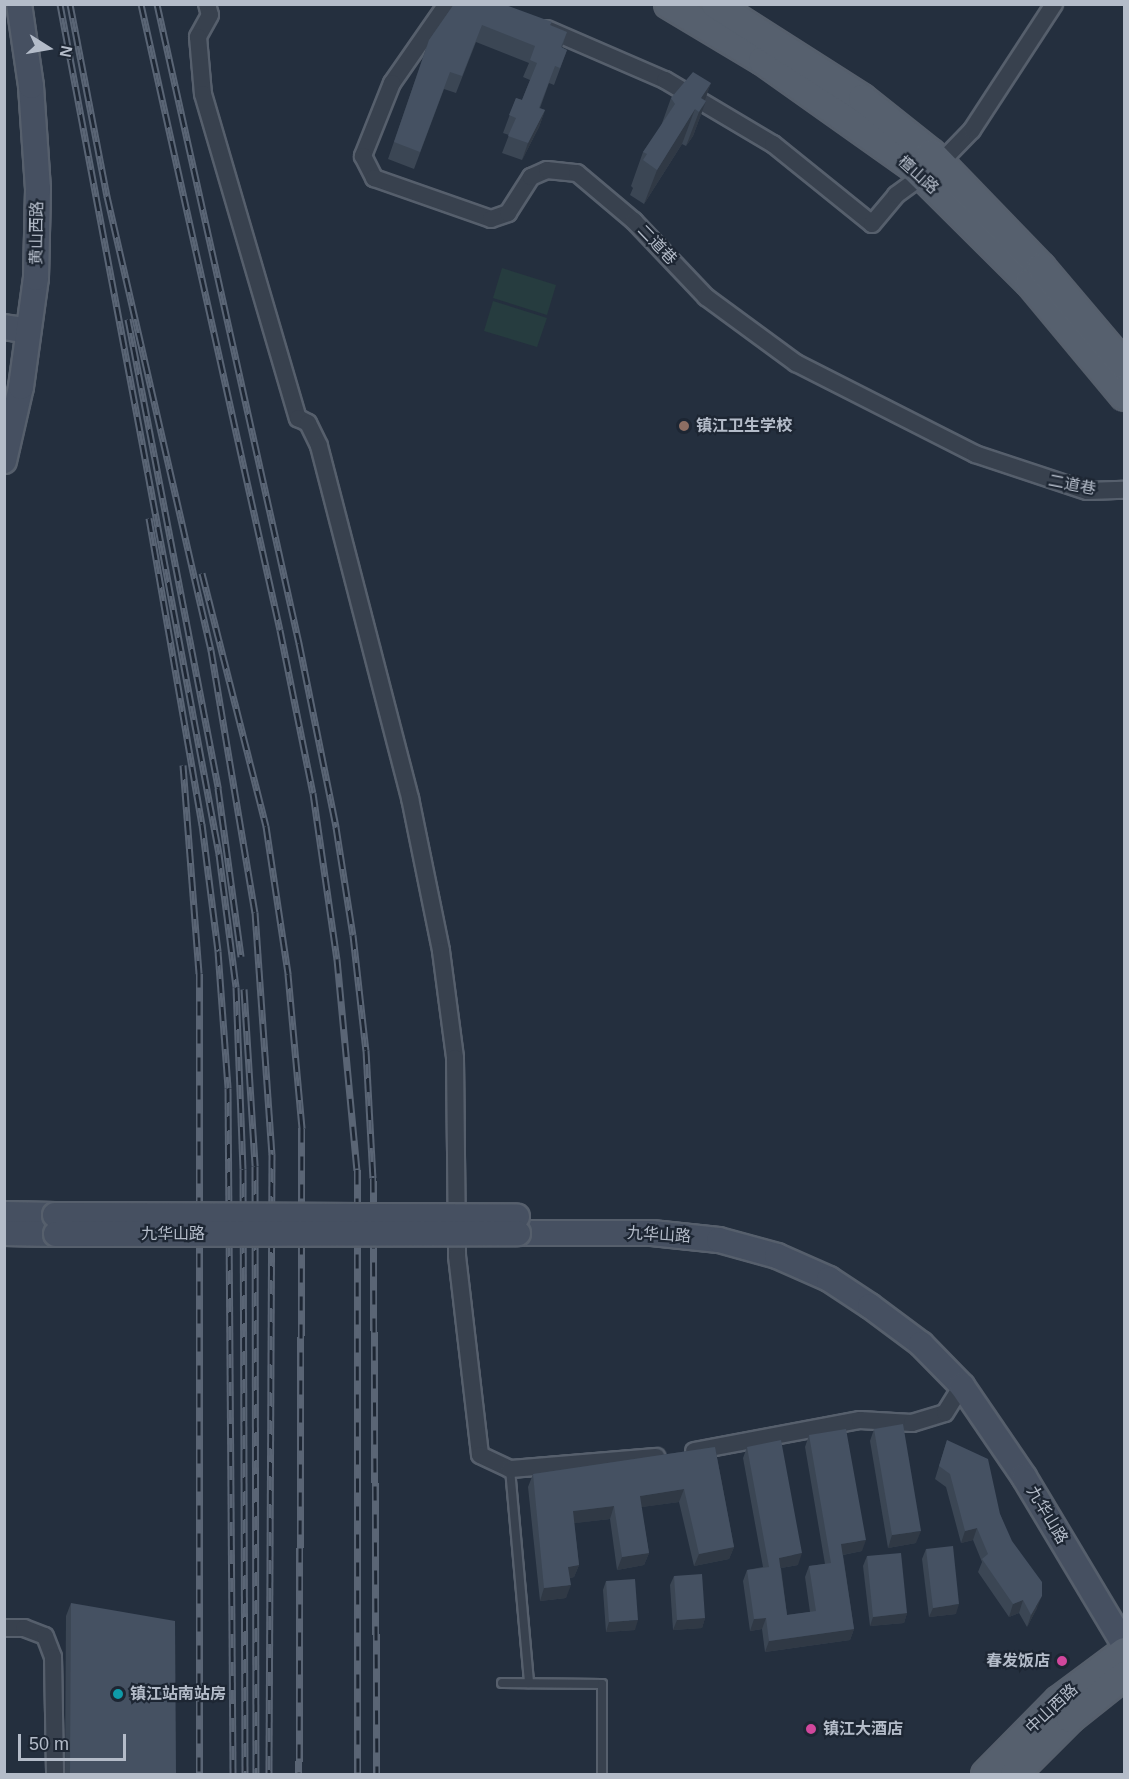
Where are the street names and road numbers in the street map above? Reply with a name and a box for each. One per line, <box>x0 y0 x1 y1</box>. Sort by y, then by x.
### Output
street label: 檀山路 <box>894 152 942 198</box>
street label: 黄山西路 <box>27 201 47 265</box>
street label: 二道巷 <box>633 221 681 269</box>
street label: 二道巷 <box>1047 471 1097 499</box>
street label: 九华山路 <box>141 1224 205 1244</box>
street label: 九华山路 <box>627 1224 691 1246</box>
street label: 九华山路 <box>1022 1483 1072 1547</box>
street label: 中山西路 <box>1022 1680 1082 1738</box>

